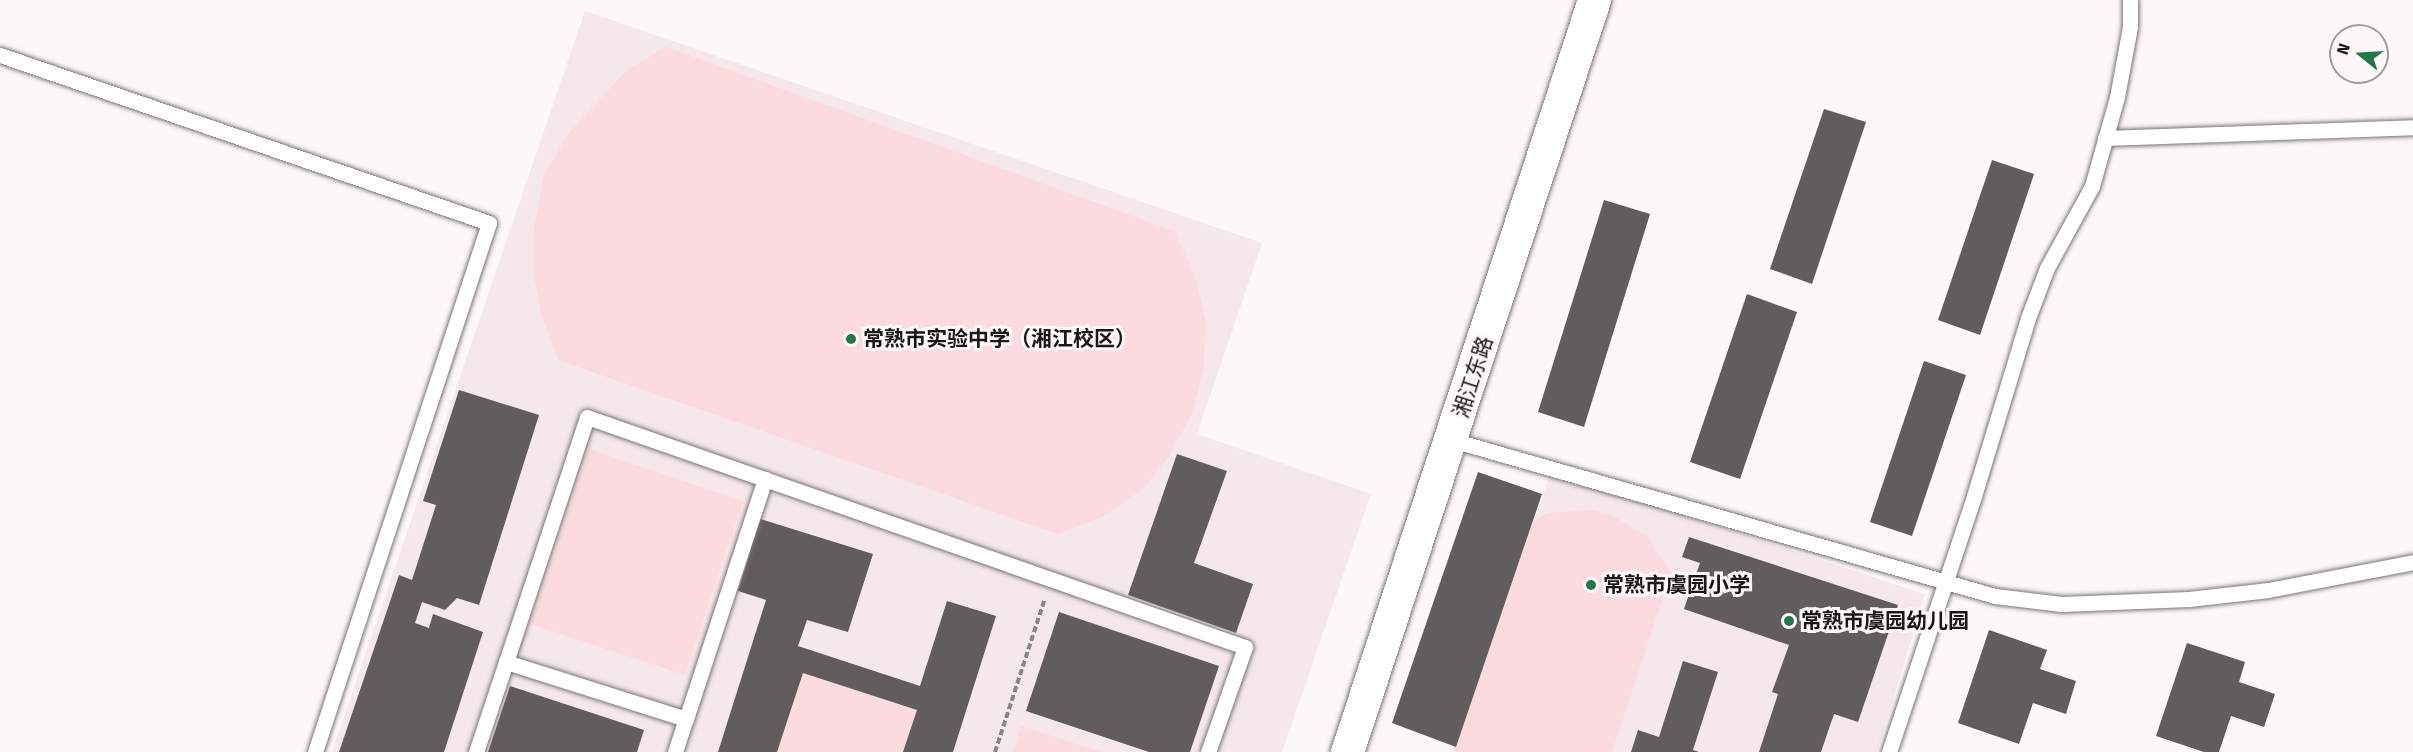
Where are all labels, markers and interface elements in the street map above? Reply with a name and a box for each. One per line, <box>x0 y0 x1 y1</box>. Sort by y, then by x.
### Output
north arrow <box>2329 24 2389 84</box>
text: N <box>2333 41 2354 57</box>
place label: 常熟市实验中学（湘江校区） <box>863 326 1136 352</box>
marker: 常熟市实验中学（湘江校区） <box>844 332 858 346</box>
street label: 湘江东路 <box>1448 333 1498 421</box>
place label: 常熟市虞园小学 <box>1603 572 1750 598</box>
marker: 常熟市虞园小学 <box>1584 578 1598 592</box>
place label: 常熟市虞园幼儿园 <box>1801 608 1969 634</box>
marker: 常熟市虞园幼儿园 <box>1782 614 1796 628</box>

